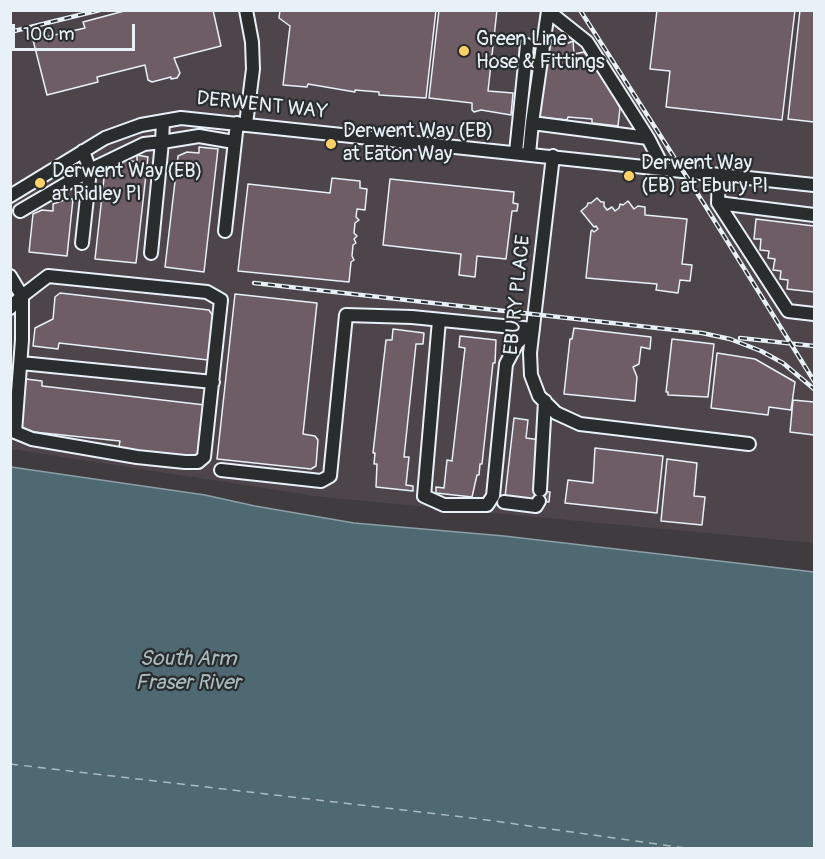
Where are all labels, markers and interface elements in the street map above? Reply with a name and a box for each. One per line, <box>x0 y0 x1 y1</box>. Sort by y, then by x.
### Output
scale bar <box>15 12 138 50</box>
text: 100 m <box>23 23 75 46</box>
place label: Green Line Hose & Fittings <box>476 28 605 75</box>
marker: Green Line Hose & Fittings <box>457 44 471 58</box>
street label: DERWENT WAY <box>195 87 329 125</box>
place label: Derwent Way (EB) at Eaton Way <box>343 120 493 167</box>
marker: Derwent Way (EB) at Eaton Way <box>324 137 338 151</box>
place label: Derwent Way (EB) at Ebury Pl <box>641 152 768 199</box>
place label: Derwent Way (EB) at Ridley Pl <box>52 160 202 207</box>
marker: Derwent Way (EB) at Ebury Pl <box>622 169 636 183</box>
marker: Derwent Way (EB) at Ridley Pl <box>33 176 47 190</box>
street label: EBURY PLACE <box>500 234 536 356</box>
water label: South Arm Fraser River <box>135 647 241 697</box>

